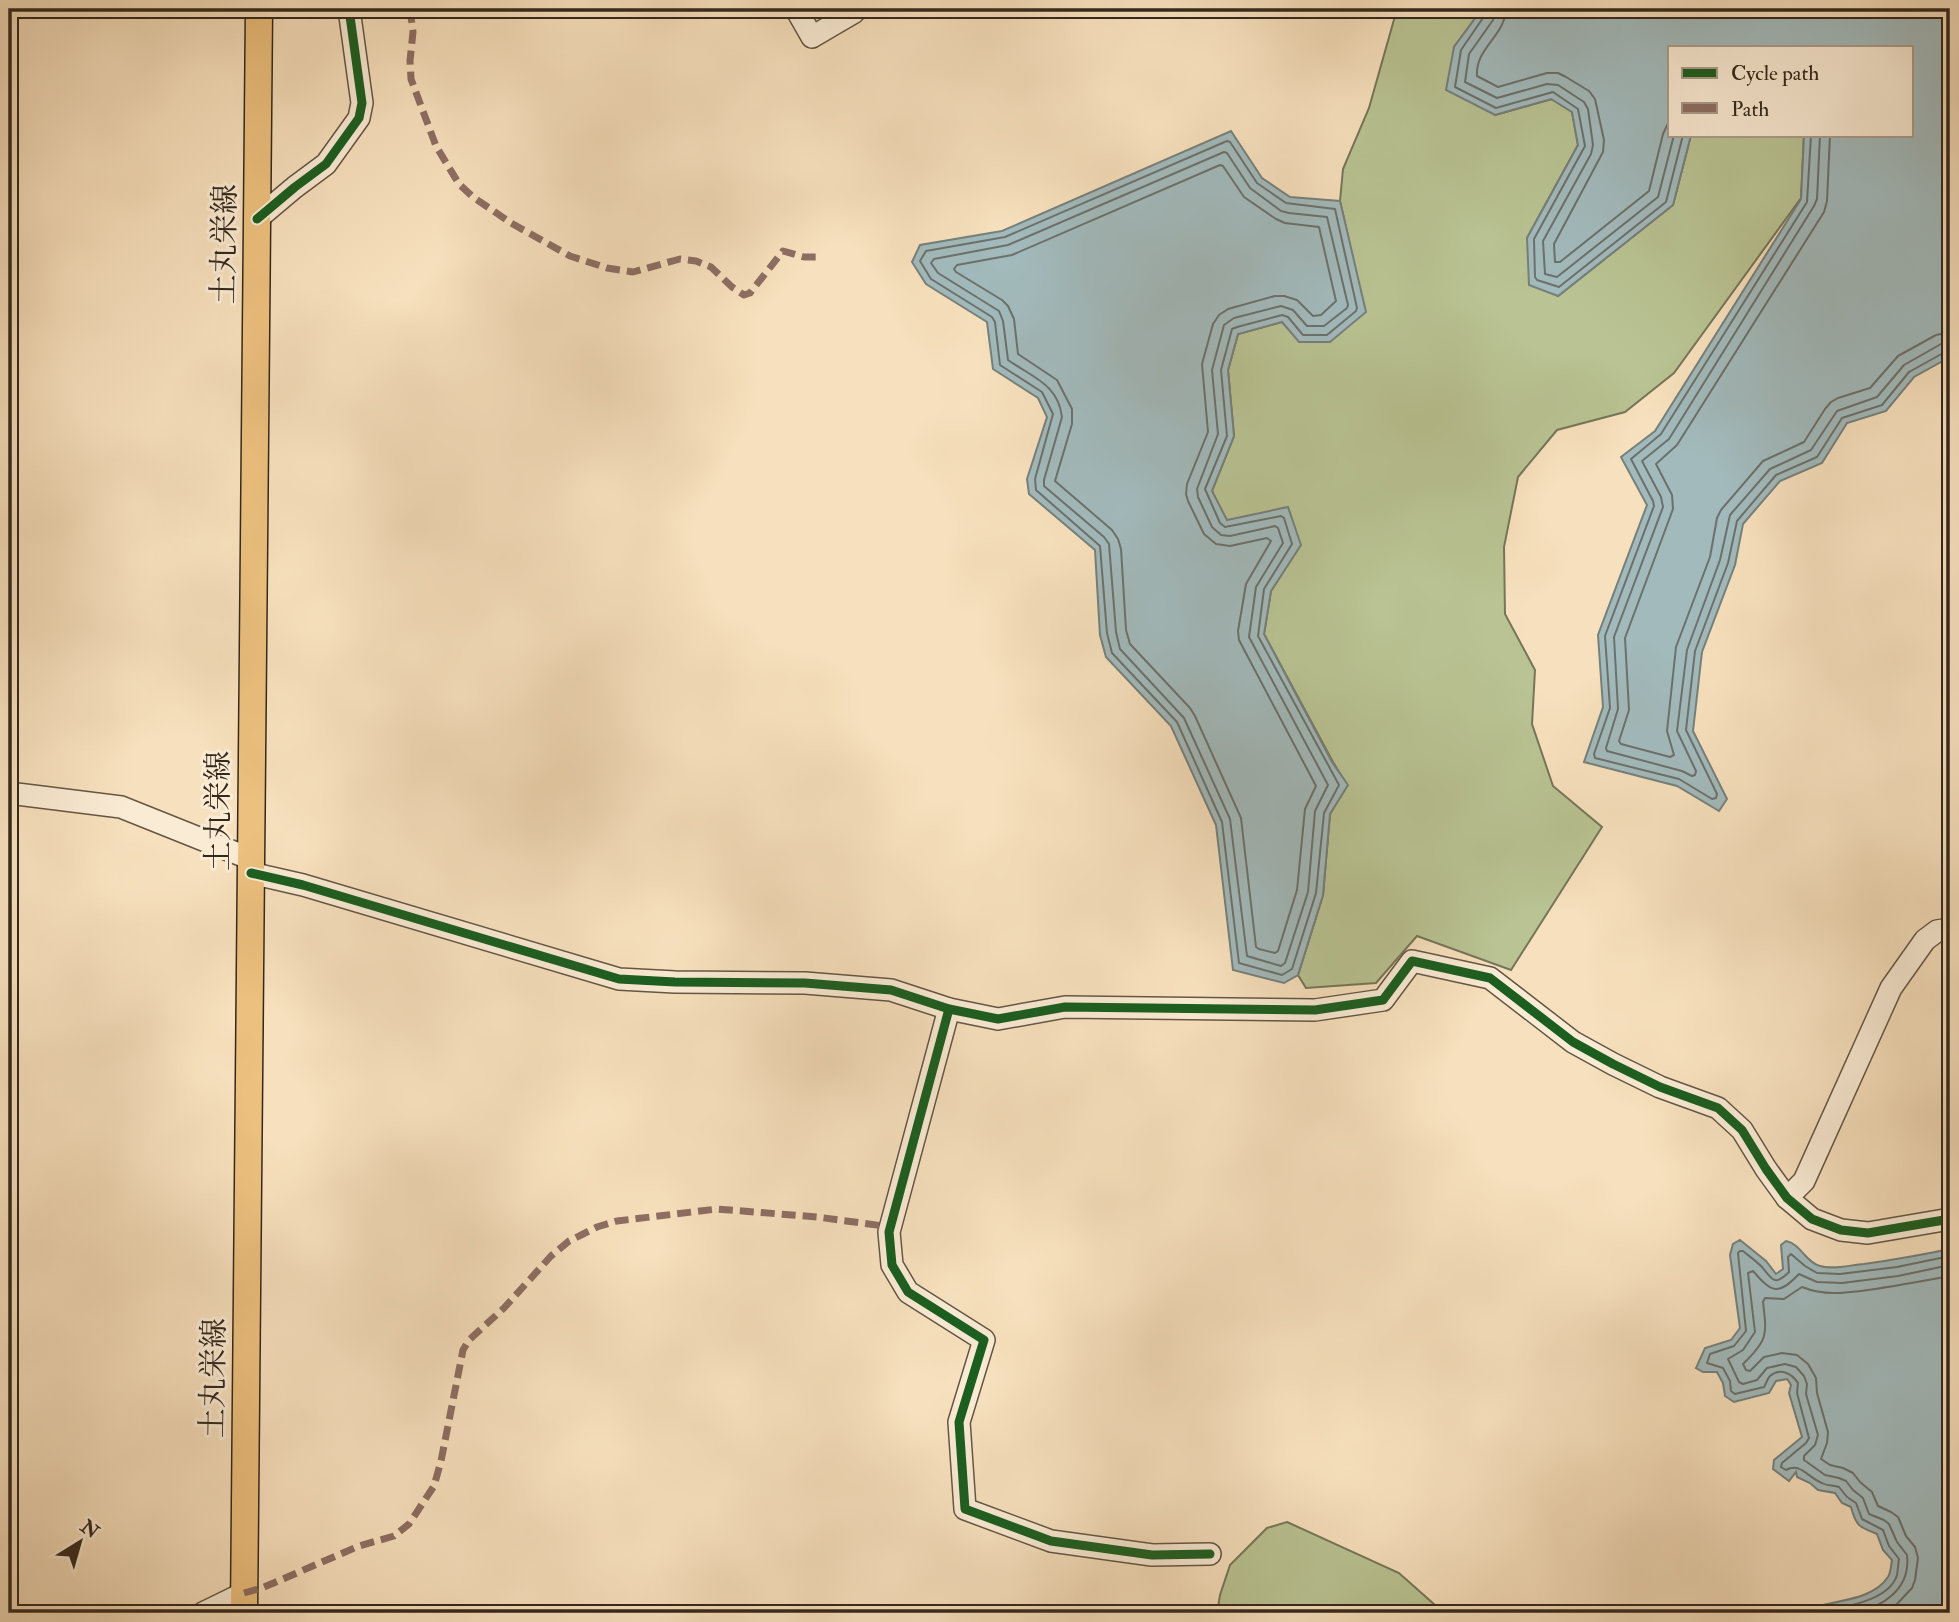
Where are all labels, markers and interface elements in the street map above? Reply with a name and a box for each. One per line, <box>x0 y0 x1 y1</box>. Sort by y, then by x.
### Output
legend <box>1668 46 1913 136</box>
text: Cycle path <box>1731 60 1819 87</box>
text: Path <box>1731 96 1769 123</box>
street label: 土丸栄線 <box>205 184 244 304</box>
street label: 土丸栄線 <box>200 751 237 871</box>
street label: 土丸栄線 <box>194 1318 233 1438</box>
north arrow <box>46 1506 116 1576</box>
text: N <box>75 1514 104 1545</box>

